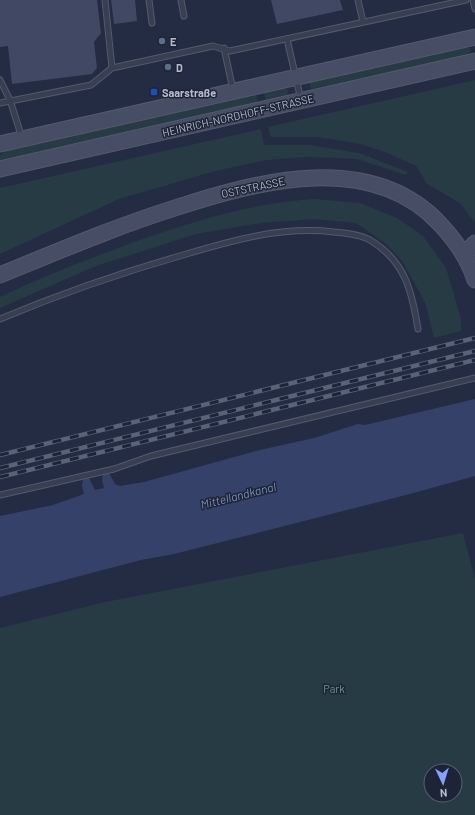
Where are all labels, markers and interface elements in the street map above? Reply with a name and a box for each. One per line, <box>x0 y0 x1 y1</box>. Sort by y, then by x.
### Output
place label: E <box>170 35 177 48</box>
marker: E <box>157 36 167 46</box>
place label: D <box>176 61 183 74</box>
marker: D <box>163 62 173 72</box>
place label: Saarstraße <box>162 86 216 99</box>
marker: Saarstraße <box>149 87 159 97</box>
street label: HEINRICH-NORDHOFF-STRASSE <box>161 91 316 139</box>
street label: OSTSTRASSE <box>220 174 286 200</box>
water label: Mittellandkanal <box>199 479 278 511</box>
park label: Park <box>323 682 345 695</box>
north arrow <box>423 763 463 803</box>
text: N <box>440 787 448 800</box>

